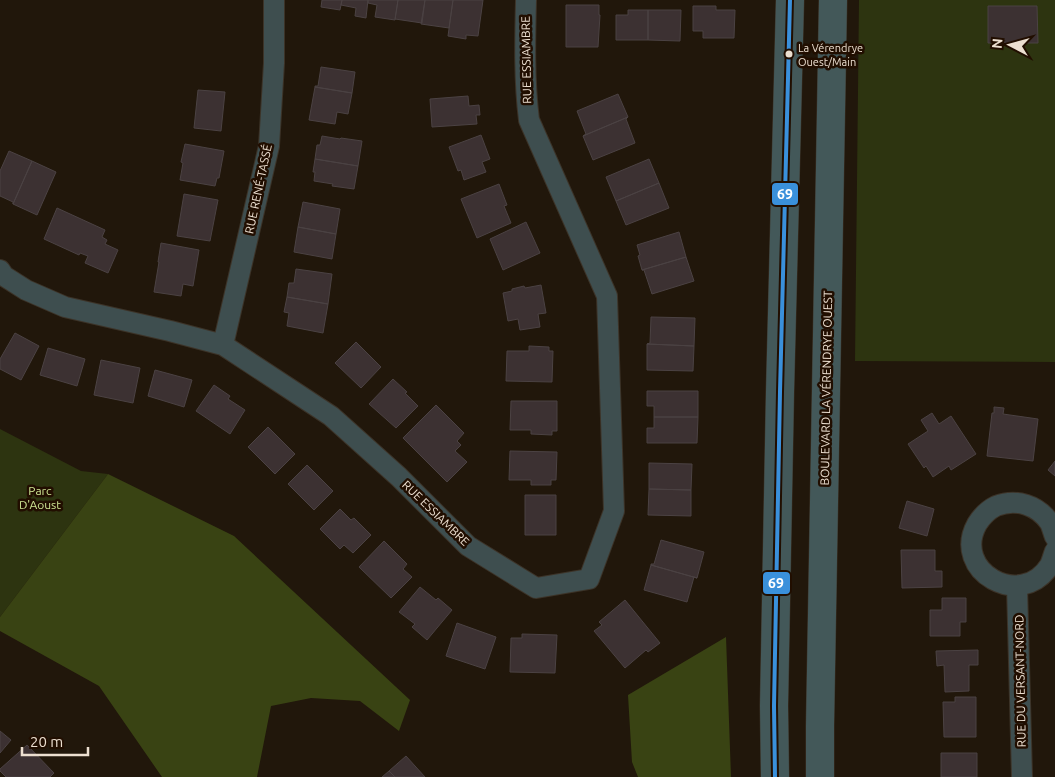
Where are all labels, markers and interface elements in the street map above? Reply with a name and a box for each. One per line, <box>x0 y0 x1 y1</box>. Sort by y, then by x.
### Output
street label: RUE ESSIAMBRE <box>519 16 533 104</box>
north arrow <box>985 20 1035 70</box>
text: N <box>989 38 1006 50</box>
place label: La Vérendrye Ouest/Main <box>798 42 863 68</box>
marker: La Vérendrye Ouest/Main <box>784 49 794 59</box>
street label: RUE RENÉ-TASSÉ <box>242 143 274 235</box>
line badge: 69 <box>771 182 799 206</box>
text: 69 <box>777 186 793 202</box>
street label: BOULEVARD LA VÉRENDRYE OUEST <box>818 290 834 486</box>
street label: RUE ESSIAMBRE <box>400 478 472 548</box>
park label: Parc D'Aoust <box>19 484 61 511</box>
line badge: 69 <box>762 571 791 595</box>
text: 69 <box>768 575 784 591</box>
street label: RUE DU VERSANT-NORD <box>1012 615 1028 747</box>
scale bar <box>22 724 89 756</box>
text: 20 m <box>30 733 63 750</box>

